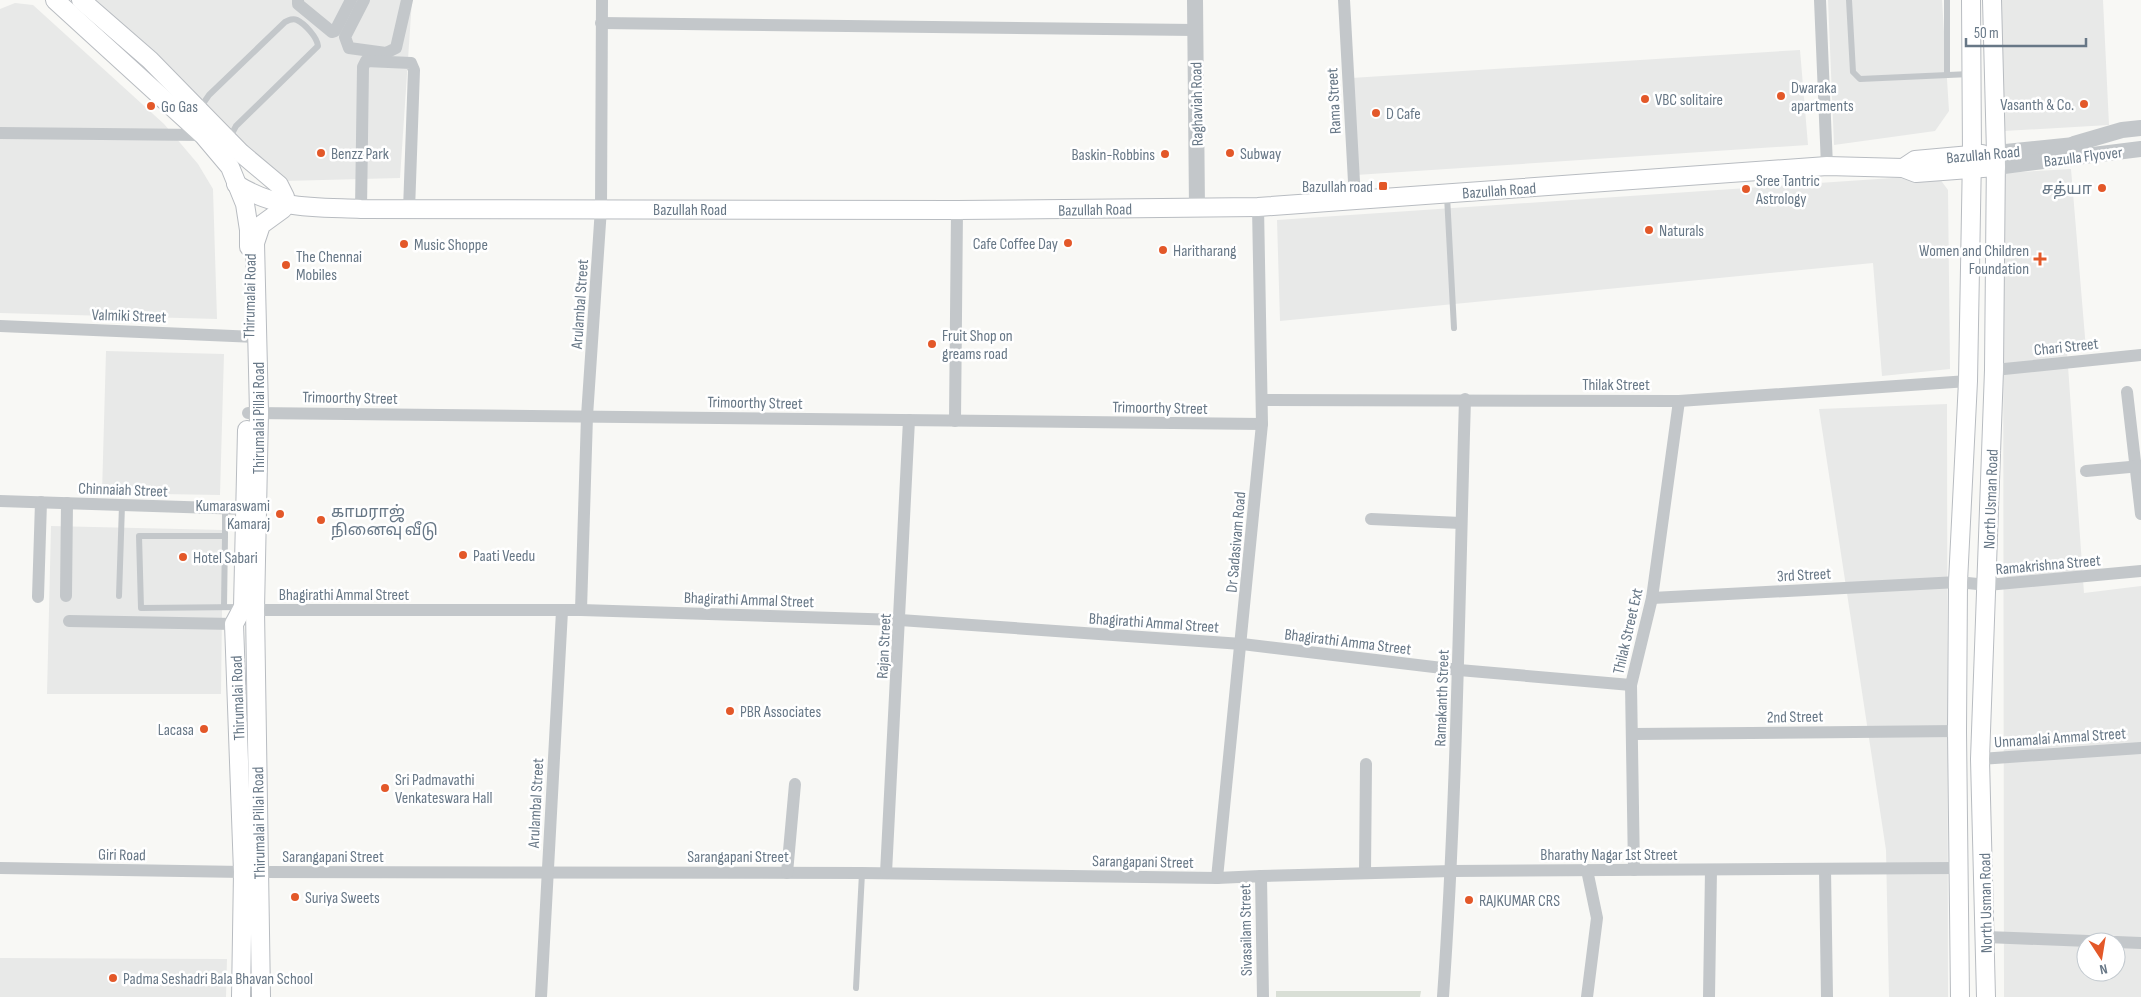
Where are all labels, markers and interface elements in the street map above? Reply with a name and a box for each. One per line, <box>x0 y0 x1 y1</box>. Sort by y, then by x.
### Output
scale bar <box>1966 15 2086 47</box>
text: 50 m <box>1974 24 1999 43</box>
street label: Raghaviah Road <box>1187 62 1208 146</box>
street label: Rama Street <box>1323 67 1346 134</box>
place label: Dwaraka apartments <box>1791 79 1854 116</box>
marker: Dwaraka apartments <box>1775 90 1787 102</box>
place label: VBC solitaire <box>1655 91 1723 110</box>
marker: VBC solitaire <box>1639 93 1651 105</box>
place label: Vasanth & Co. <box>2000 96 2074 115</box>
place label: Go Gas <box>161 98 198 117</box>
marker: Vasanth & Co. <box>2078 98 2090 110</box>
marker: Go Gas <box>145 100 157 112</box>
place label: D Cafe <box>1386 105 1421 124</box>
marker: D Cafe <box>1370 107 1382 119</box>
street label: Bazullah Road <box>1945 143 2021 168</box>
street label: Bazulla Flyover <box>2043 143 2124 172</box>
place label: Benzz Park <box>331 145 389 164</box>
place label: Subway <box>1240 145 1281 164</box>
place label: Baskin-Robbins <box>1071 146 1155 165</box>
marker: Benzz Park <box>315 147 327 159</box>
marker: Subway <box>1224 147 1236 159</box>
marker: Baskin-Robbins <box>1159 148 1171 160</box>
place label: Sree Tantric Astrology <box>1755 172 1820 209</box>
place label: Bazullah road <box>1302 178 1373 197</box>
street label: Bazullah Road <box>1462 179 1537 204</box>
marker: Bazullah road <box>1377 180 1389 192</box>
place label: சத்யா <box>2042 180 2092 199</box>
marker: சத்யா <box>2096 182 2108 194</box>
marker: Sree Tantric Astrology <box>1740 183 1752 195</box>
street label: Bazullah Road <box>1058 200 1132 221</box>
street label: Bazullah Road <box>653 201 727 220</box>
place label: Naturals <box>1659 222 1704 241</box>
marker: Naturals <box>1643 224 1655 236</box>
place label: Cafe Coffee Day <box>973 235 1058 254</box>
place label: Music Shoppe <box>414 236 488 255</box>
marker: Cafe Coffee Day <box>1062 237 1074 249</box>
marker: Music Shoppe <box>398 238 410 250</box>
place label: Haritharang <box>1173 242 1236 261</box>
place label: Women and Children Foundation <box>1919 242 2029 279</box>
marker: Haritharang <box>1157 244 1169 256</box>
place label: The Chennai Mobiles <box>296 248 362 285</box>
marker: Women and Children Foundation <box>2033 252 2047 266</box>
street label: Thirumalai Road <box>240 253 261 339</box>
street label: Arulambal Street <box>568 258 593 351</box>
marker: The Chennai Mobiles <box>280 259 292 271</box>
street label: Valmiki Street <box>91 306 167 327</box>
place label: Fruit Shop on greams road <box>942 327 1013 364</box>
street label: Chari Street <box>2033 335 2099 360</box>
marker: Fruit Shop on greams road <box>926 338 938 350</box>
street label: Thirumalai Pillai Road <box>250 362 269 474</box>
street label: Thilak Street <box>1582 376 1650 395</box>
street label: Trimoorthy Street <box>302 388 398 409</box>
street label: Trimoorthy Street <box>707 393 803 414</box>
street label: Trimoorthy Street <box>1112 398 1208 419</box>
street label: North Usman Road <box>1980 449 2003 549</box>
street label: Chinnaiah Street <box>78 479 168 502</box>
street label: Dr Sadasivam Road <box>1223 491 1250 593</box>
place label: Kumaraswami Kamaraj <box>195 497 270 534</box>
place label: காமராஜ் நினைவு வீடு <box>331 503 438 541</box>
marker: Kumaraswami Kamaraj <box>274 508 286 520</box>
marker: காமராஜ் நினைவு வீடு <box>315 514 327 526</box>
place label: Paati Veedu <box>473 547 535 566</box>
place label: Hotel Sabari <box>193 549 258 568</box>
marker: Paati Veedu <box>457 549 469 561</box>
marker: Hotel Sabari <box>177 551 189 563</box>
street label: Ramakrishna Street <box>1995 551 2102 580</box>
street label: 3rd Street <box>1777 565 1832 586</box>
street label: Bhagirathi Ammal Street <box>279 586 409 605</box>
street label: Thilak Street Ext <box>1609 586 1648 676</box>
street label: Bhagirathi Ammal Street <box>683 589 815 612</box>
street label: Bhagirathi Ammal Street <box>1088 609 1220 638</box>
street label: Rajan Street <box>873 613 896 679</box>
street label: Bhagirathi Amma Street <box>1283 625 1412 660</box>
street label: Ramakanth Street <box>1431 649 1454 747</box>
street label: Thirumalai Road <box>228 655 249 741</box>
place label: PBR Associates <box>740 703 821 722</box>
marker: PBR Associates <box>724 705 736 717</box>
street label: 2nd Street <box>1767 708 1824 727</box>
place label: Lacasa <box>158 721 194 740</box>
marker: Lacasa <box>198 723 210 735</box>
street label: Unnamalai Ammal Street <box>1994 724 2127 753</box>
street label: Arulambal Street <box>525 758 548 849</box>
street label: Thirumalai Pillai Road <box>249 767 270 879</box>
place label: Sri Padmavathi Venkateswara Hall <box>395 771 492 808</box>
marker: Sri Padmavathi Venkateswara Hall <box>379 782 391 794</box>
street label: Giri Road <box>98 846 146 865</box>
street label: Bharathy Nagar 1st Street <box>1540 846 1678 865</box>
street label: Sarangapani Street <box>282 848 384 867</box>
street label: Sarangapani Street <box>687 848 789 867</box>
street label: Sarangapani Street <box>1092 852 1194 873</box>
street label: North Usman Road <box>1976 853 1997 953</box>
street label: Sivasailam Street <box>1236 883 1257 976</box>
place label: Suriya Sweets <box>305 889 380 908</box>
marker: Suriya Sweets <box>289 891 301 903</box>
place label: RAJKUMAR CRS <box>1479 892 1560 911</box>
marker: RAJKUMAR CRS <box>1463 894 1475 906</box>
north arrow <box>2076 932 2126 982</box>
text: N <box>2098 960 2109 978</box>
place label: Padma Seshadri Bala Bhavan School <box>123 970 313 989</box>
marker: Padma Seshadri Bala Bhavan School <box>107 972 119 984</box>

